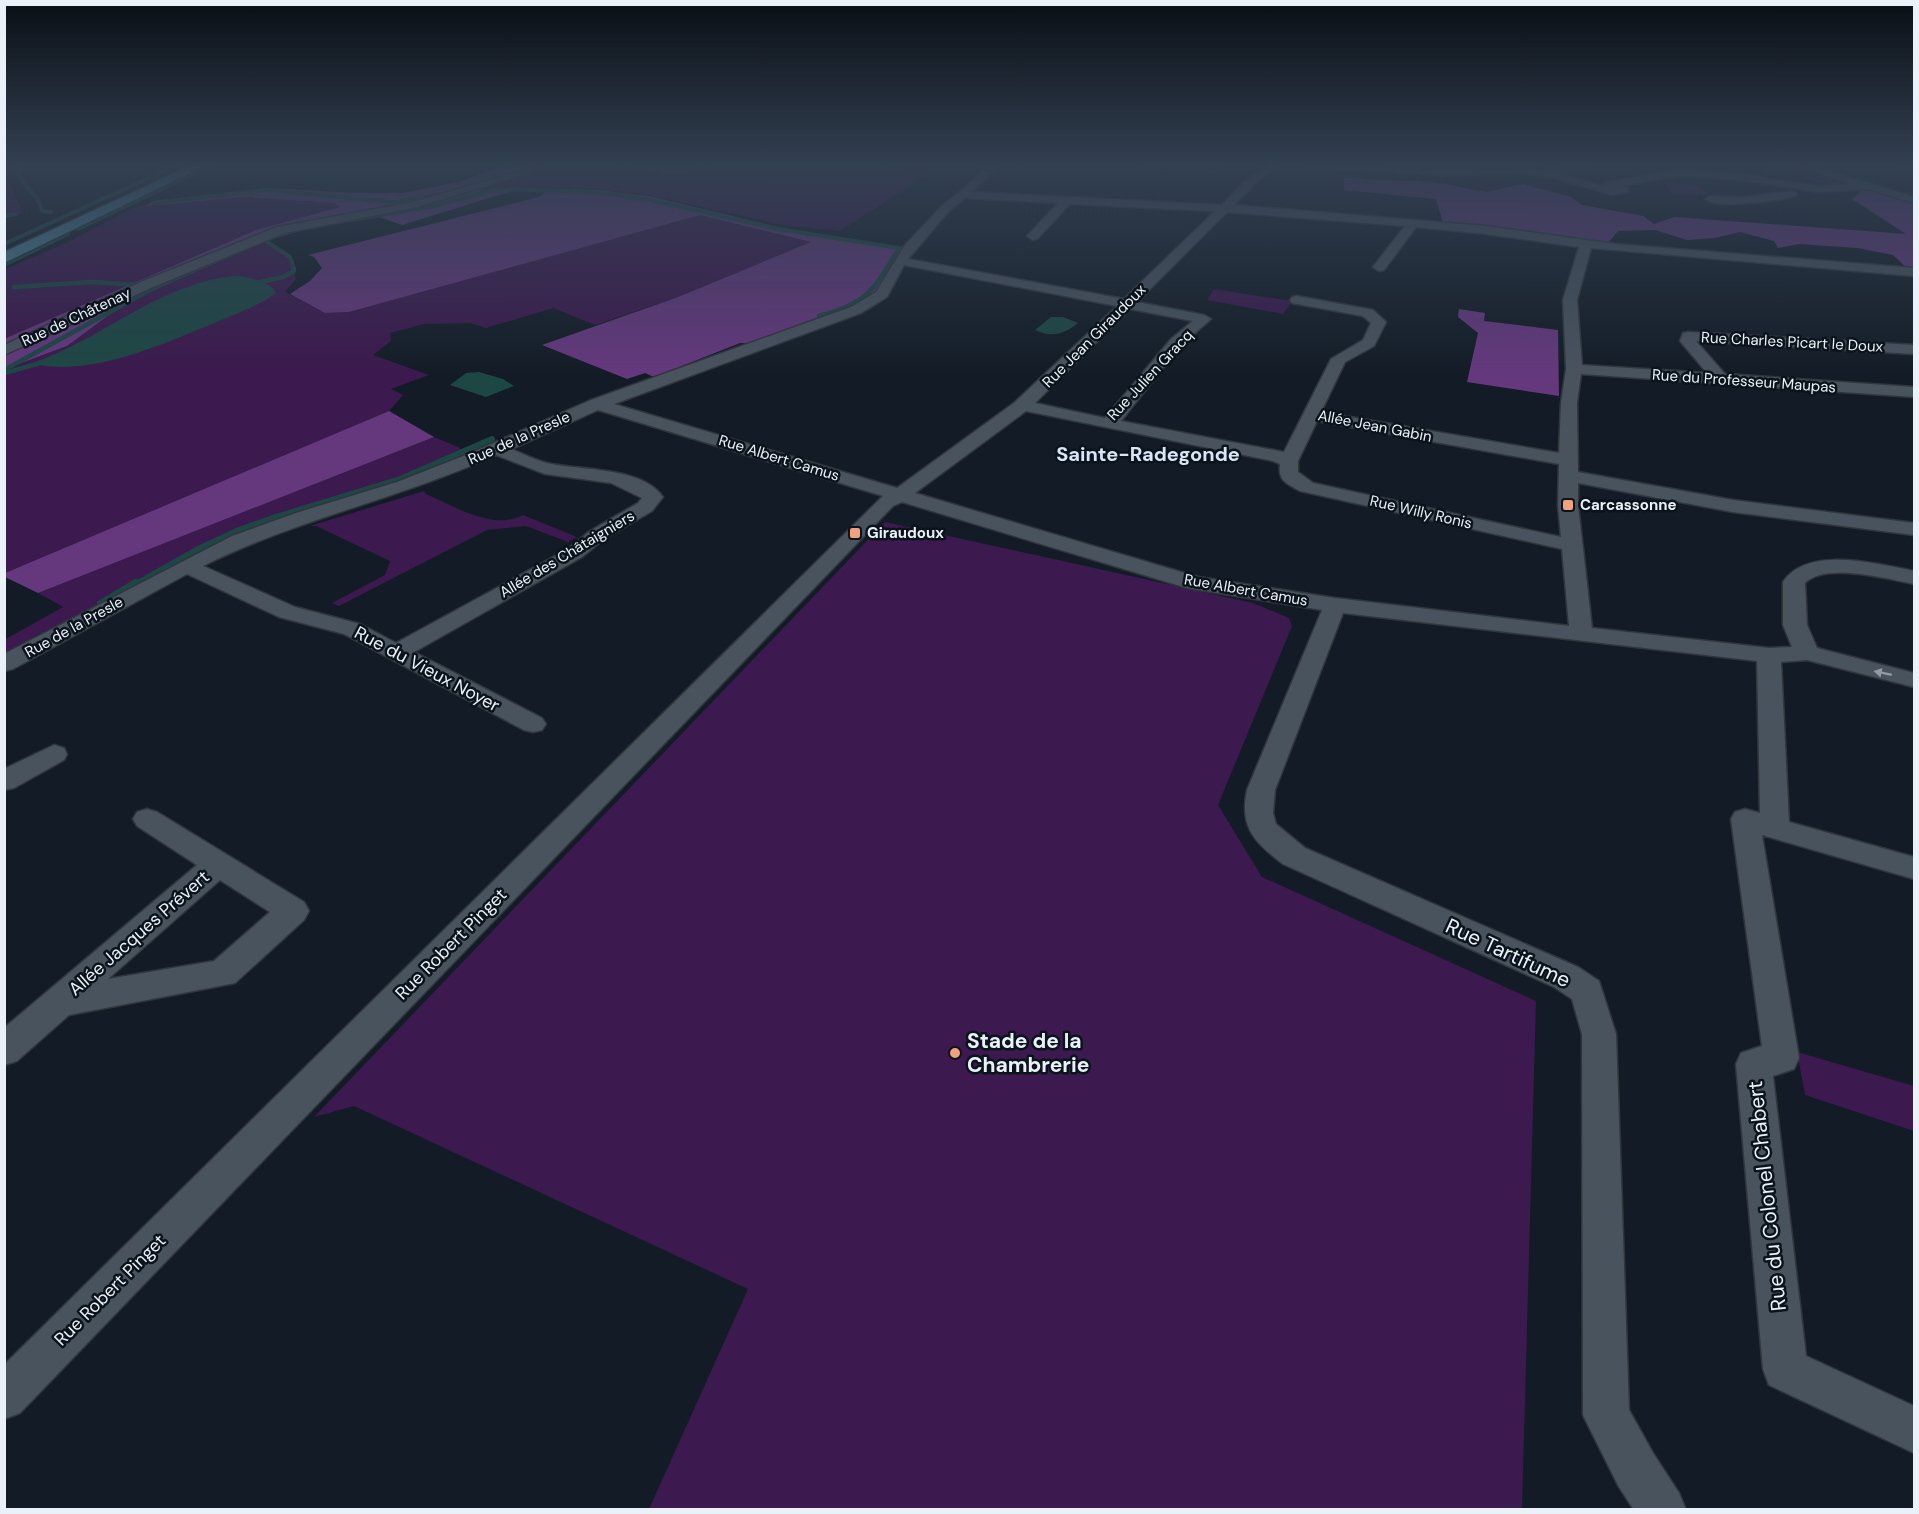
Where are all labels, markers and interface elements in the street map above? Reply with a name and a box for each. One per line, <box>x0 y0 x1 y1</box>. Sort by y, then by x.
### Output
street label: Rue Jean Giraudoux <box>1038 280 1150 392</box>
street label: Rue de Châtenay <box>18 283 134 351</box>
street label: Rue Julien Gracq <box>1103 325 1197 425</box>
street label: Rue Charles Picart le Doux <box>1701 327 1884 357</box>
street label: Rue du Professeur Maupas <box>1651 365 1837 397</box>
street label: Allée Jean Gabin <box>1316 405 1434 447</box>
street label: Rue de la Presle <box>465 407 573 469</box>
street label: Rue Albert Camus <box>716 430 842 486</box>
district label: Sainte-Radegonde <box>1056 441 1240 467</box>
street label: Rue Willy Ronis <box>1368 491 1474 533</box>
place label: Carcassonne <box>1580 495 1676 515</box>
marker: Carcassonne <box>1561 498 1575 512</box>
street label: Allée des Châtaigniers <box>496 506 638 602</box>
place label: Giraudoux <box>867 523 944 543</box>
marker: Giraudoux <box>848 526 862 540</box>
street label: Rue Albert Camus <box>1183 569 1309 611</box>
street label: Rue de la Presle <box>21 592 127 662</box>
street label: Rue du Vieux Noyer <box>350 621 504 718</box>
one-way arrow <box>1874 668 1893 677</box>
street label: Allée Jacques Prévert <box>63 865 215 1001</box>
street label: Rue Robert Pinget <box>390 883 512 1005</box>
street label: Rue Tartifume <box>1441 912 1575 994</box>
place label: Stade de la Chambrerie <box>967 1027 1089 1079</box>
marker: Stade de la Chambrerie <box>948 1046 962 1060</box>
street label: Rue du Colonel Chabert <box>1741 1079 1793 1313</box>
street label: Rue Robert Pinget <box>49 1229 171 1351</box>

